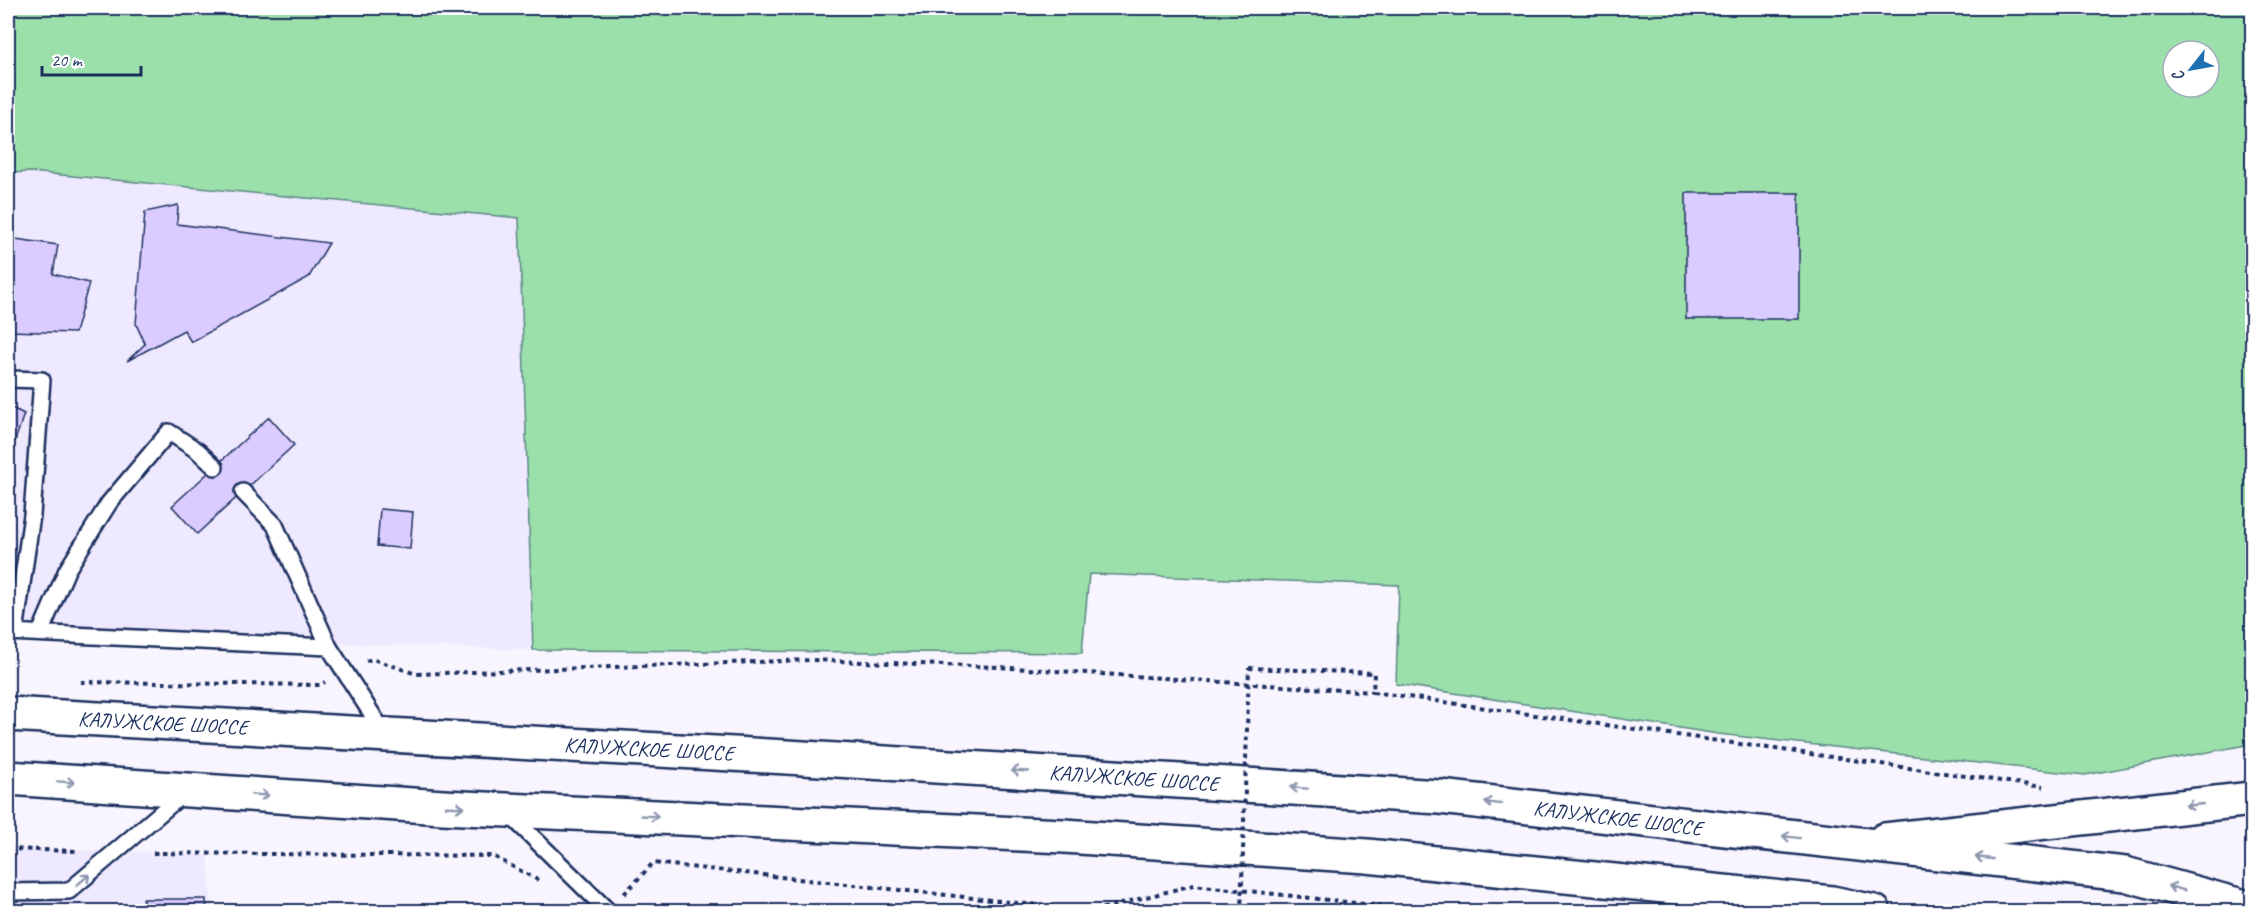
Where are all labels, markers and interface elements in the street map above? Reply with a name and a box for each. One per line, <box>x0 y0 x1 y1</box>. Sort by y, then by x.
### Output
scale bar <box>42 39 141 77</box>
north arrow <box>2161 39 2221 99</box>
text: 20 m <box>51 49 84 71</box>
text: С <box>2167 66 2190 85</box>
street label: КАЛУЖСКОЕ ШОССЕ <box>77 706 251 741</box>
street label: КАЛУЖСКОЕ ШОССЕ <box>563 732 737 767</box>
street label: КАЛУЖСКОЕ ШОССЕ <box>1048 759 1222 797</box>
one-way arrow <box>1011 765 1031 776</box>
one-way arrow <box>55 777 75 788</box>
one-way arrow <box>1289 783 1309 794</box>
one-way arrow <box>250 790 270 801</box>
street label: КАЛУЖСКОЕ ШОССЕ <box>1532 795 1706 842</box>
one-way arrow <box>1484 797 1504 808</box>
one-way arrow <box>2185 800 2205 811</box>
one-way arrow <box>445 801 465 813</box>
one-way arrow <box>639 810 659 821</box>
one-way arrow <box>1782 832 1802 843</box>
one-way arrow <box>1974 853 1994 864</box>
one-way arrow <box>75 873 91 886</box>
one-way arrow <box>2167 881 2186 893</box>

